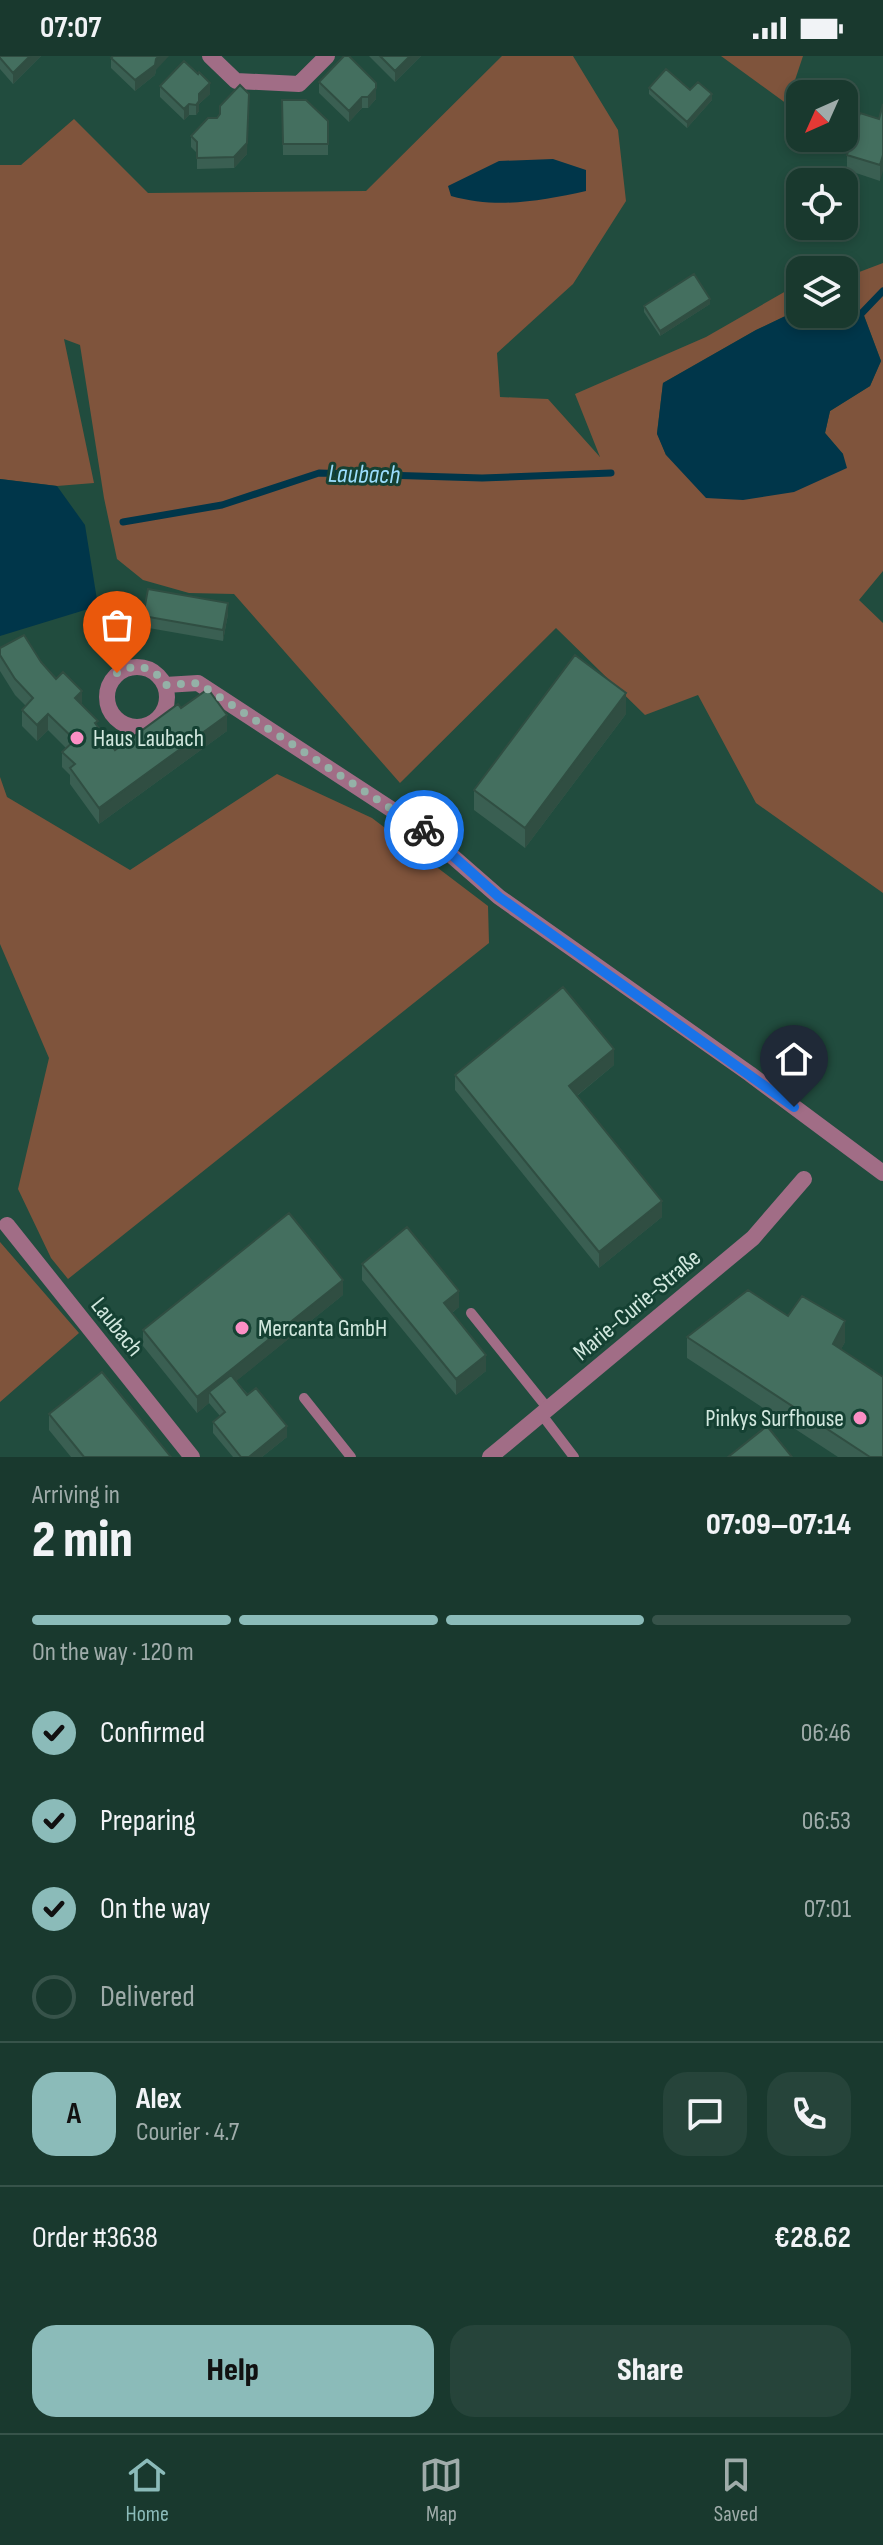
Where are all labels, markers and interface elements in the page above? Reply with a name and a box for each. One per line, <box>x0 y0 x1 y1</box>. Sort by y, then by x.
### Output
text: 07:07 <box>40 10 101 46</box>
north arrow <box>786 80 858 152</box>
map controls <box>786 80 858 328</box>
button: locate <box>786 168 858 240</box>
button: layers <box>786 256 858 328</box>
water label: Laubach <box>328 459 401 491</box>
pin <box>83 591 151 673</box>
icon: bag <box>95 603 139 647</box>
place label: Haus Laubach <box>93 724 204 753</box>
marker: Haus Laubach <box>68 729 86 747</box>
courier <box>384 790 464 870</box>
icon: bike <box>402 808 446 852</box>
pin <box>760 1025 828 1107</box>
icon: home <box>772 1037 816 1081</box>
street label: Marie-Curie-Straße <box>567 1243 707 1367</box>
street label: Laubach <box>85 1292 149 1362</box>
place label: Mercanta GmbH <box>258 1314 387 1343</box>
marker: Mercanta GmbH <box>233 1319 251 1337</box>
place label: Pinkys Surfhouse <box>705 1404 844 1433</box>
marker: Pinkys Surfhouse <box>851 1409 869 1427</box>
text: Arriving in <box>32 1480 120 1511</box>
text: 07:09–07:14 <box>706 1507 851 1543</box>
text: 2 min <box>32 1509 133 1572</box>
text: On the way · 120 m <box>32 1637 194 1668</box>
icon: check <box>32 1711 76 1755</box>
text: Confirmed <box>100 1715 205 1751</box>
text: 06:46 <box>801 1718 851 1749</box>
icon: check <box>32 1799 76 1843</box>
text: Preparing <box>100 1803 196 1839</box>
text: 06:53 <box>802 1806 851 1837</box>
icon: check <box>32 1887 76 1931</box>
text: On the way <box>100 1891 210 1927</box>
text: 07:01 <box>804 1894 851 1925</box>
text: Delivered <box>100 1979 195 2015</box>
button: chat <box>663 2072 747 2156</box>
button: phone <box>767 2072 851 2156</box>
text: Alex <box>136 2081 182 2117</box>
text: A <box>67 2096 81 2132</box>
text: Courier · 4.7 <box>136 2117 239 2148</box>
text: Order #3638 <box>32 2220 158 2256</box>
text: €28.62 <box>774 2220 851 2256</box>
button: Help <box>32 2325 434 2417</box>
button: Share <box>450 2325 851 2417</box>
tab: Home <box>125 2453 169 2528</box>
tab: Map <box>419 2453 463 2528</box>
tab: Saved <box>714 2453 758 2528</box>

